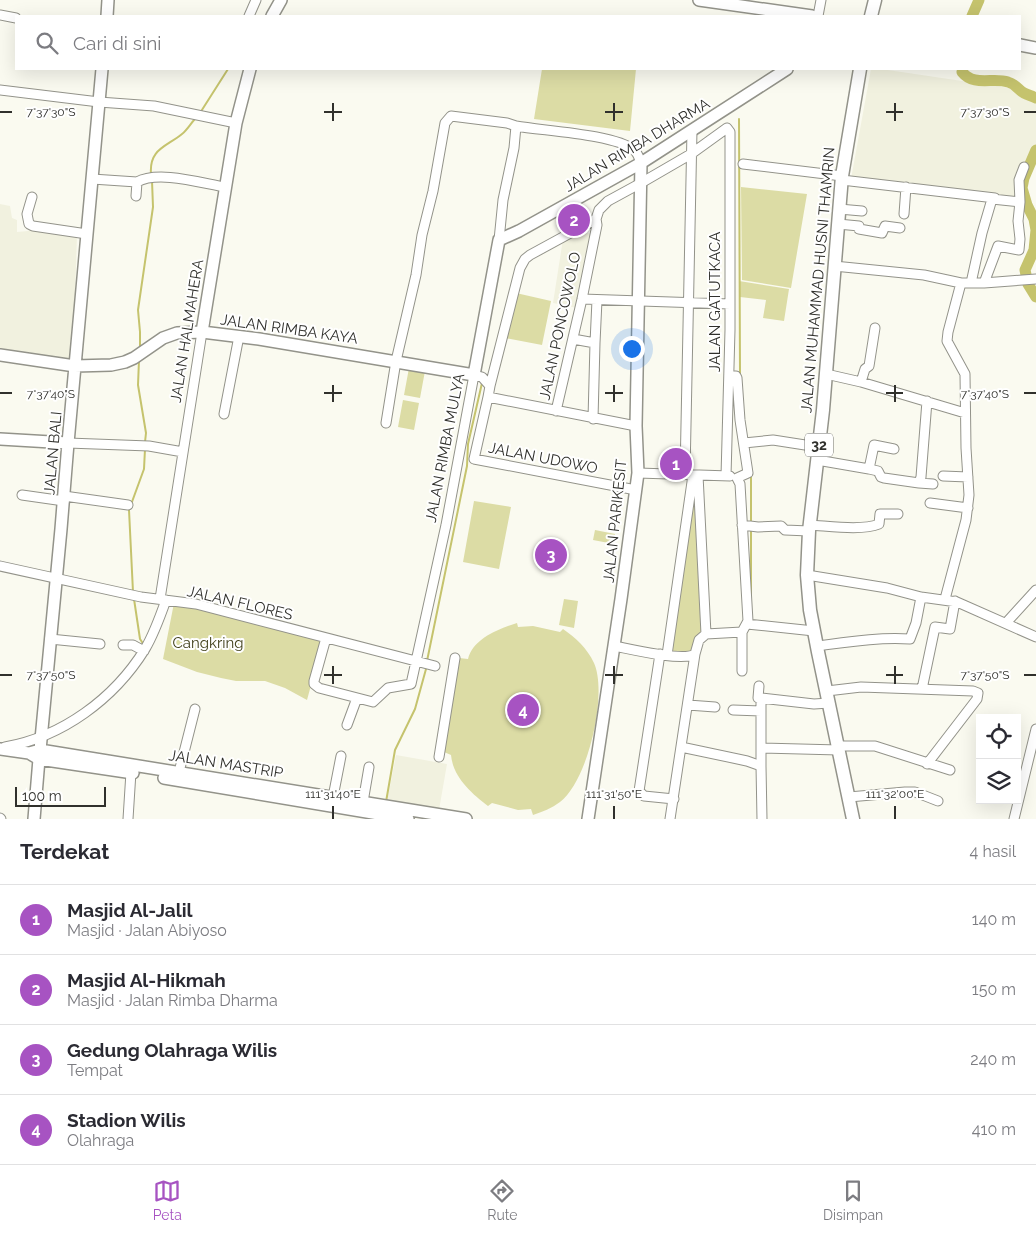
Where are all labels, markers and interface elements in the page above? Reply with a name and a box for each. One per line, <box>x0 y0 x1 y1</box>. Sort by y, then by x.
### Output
search box <box>15 15 1021 70</box>
icon: search <box>33 29 61 57</box>
text: Cari di sini <box>73 32 161 54</box>
street label: JALAN RIMBA DHARMA <box>561 94 713 196</box>
text: 7°37'30"S <box>27 105 75 119</box>
text: 7°37'30"S <box>961 105 1009 119</box>
street label: JALAN MUHAMMAD HUSNI THAMRIN <box>797 146 839 414</box>
pin: 2 <box>558 201 590 239</box>
street label: JALAN GATUTKACA <box>706 232 724 372</box>
street label: JALAN PONCOWOLO <box>536 250 584 402</box>
street label: JALAN HALMAHERA <box>167 258 207 404</box>
street label: JALAN RIMBA KAYA <box>219 310 359 348</box>
your location <box>619 336 645 362</box>
street label: JALAN RIMBA MULYA <box>422 372 468 524</box>
text: 7°37'40"S <box>27 387 75 401</box>
text: 7°37'40"S <box>961 387 1009 401</box>
street label: JALAN BALI <box>40 410 66 496</box>
road number: 32 <box>805 434 833 456</box>
street label: JALAN UDOWO <box>487 439 599 477</box>
pin: 1 <box>660 445 692 483</box>
street label: JALAN PARIKESIT <box>600 458 630 584</box>
pin: 3 <box>535 536 567 574</box>
street label: JALAN FLORES <box>185 582 295 624</box>
park label: Cangkring <box>173 634 243 652</box>
text: 7°37'50"S <box>27 668 75 682</box>
text: 7°37'50"S <box>961 668 1009 682</box>
pin: 4 <box>507 691 539 729</box>
map controls <box>976 714 1021 804</box>
button: locate <box>976 714 1021 759</box>
street label: JALAN MASTRIP <box>167 746 285 782</box>
button: layers <box>976 759 1021 804</box>
scale bar <box>15 784 106 807</box>
text: 111°31'40"E <box>305 787 361 801</box>
text: 111°31'50"E <box>586 787 642 801</box>
text: 111°32'00"E <box>866 787 924 801</box>
text: 100 m <box>22 788 62 804</box>
text: Terdekat <box>20 839 109 864</box>
text: 4 hasil <box>970 842 1016 861</box>
text: Masjid Al-Jalil <box>67 899 193 921</box>
text: 1 <box>32 910 40 929</box>
text: 140 m <box>972 910 1016 929</box>
text: Masjid · Jalan Abiyoso <box>67 921 227 940</box>
text: Masjid Al-Hikmah <box>67 969 226 991</box>
text: 2 <box>31 980 41 999</box>
text: 150 m <box>972 980 1016 999</box>
text: Masjid · Jalan Rimba Dharma <box>67 991 278 1010</box>
text: Gedung Olahraga Wilis <box>67 1039 277 1061</box>
text: 3 <box>32 1050 40 1069</box>
text: 240 m <box>970 1050 1016 1069</box>
text: Tempat <box>67 1061 123 1080</box>
text: Stadion Wilis <box>67 1109 186 1131</box>
text: 4 <box>31 1120 41 1139</box>
text: 410 m <box>972 1120 1016 1139</box>
text: Olahraga <box>67 1131 134 1150</box>
tab: Peta <box>153 1177 182 1223</box>
tab: Rute <box>487 1177 518 1223</box>
tab: Disimpan <box>823 1177 883 1223</box>

